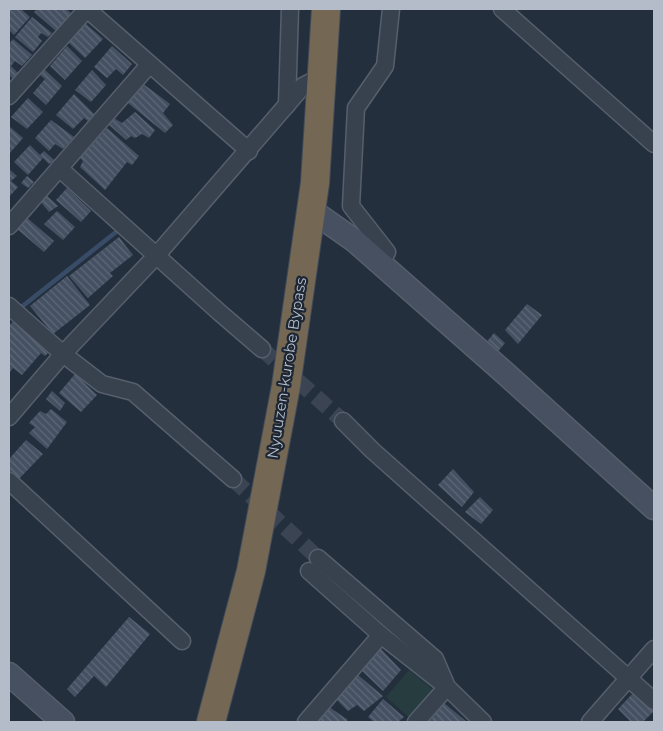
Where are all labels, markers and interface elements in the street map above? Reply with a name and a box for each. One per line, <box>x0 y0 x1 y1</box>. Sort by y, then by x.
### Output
street label: Nyuuzen-kurobe Bypass <box>263 276 310 460</box>

